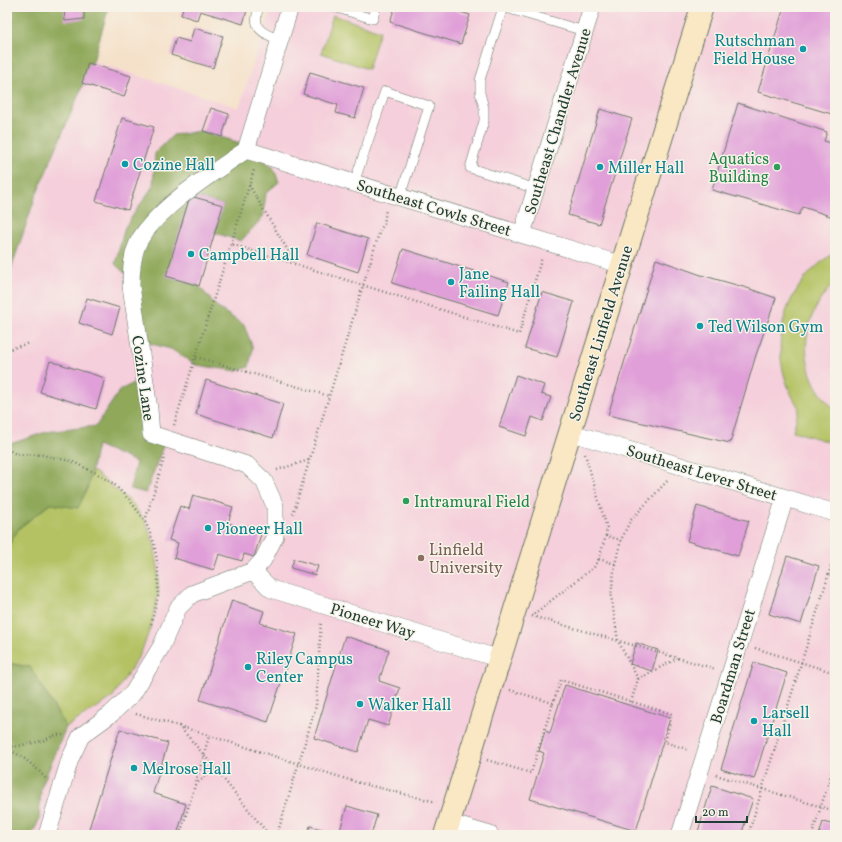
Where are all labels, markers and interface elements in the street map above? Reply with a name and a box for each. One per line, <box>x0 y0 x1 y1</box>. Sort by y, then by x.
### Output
street label: Southeast Chandler Avenue <box>520 26 598 218</box>
place label: Rutschman Field House <box>713 31 795 71</box>
marker: Rutschman Field House <box>798 44 808 54</box>
place label: Aquatics Building <box>708 149 769 189</box>
place label: Cozine Hall <box>133 155 215 177</box>
place label: Miller Hall <box>608 158 685 180</box>
marker: Cozine Hall <box>120 159 130 169</box>
marker: Miller Hall <box>595 162 605 172</box>
marker: Aquatics Building <box>772 162 782 172</box>
street label: Southeast Cowls Street <box>353 175 514 243</box>
street label: Southeast Linfield Avenue <box>565 243 639 424</box>
place label: Campbell Hall <box>199 245 299 267</box>
marker: Campbell Hall <box>186 249 196 259</box>
place label: Jane Failing Hall <box>459 264 540 304</box>
marker: Jane Failing Hall <box>446 277 456 287</box>
place label: Ted Wilson Gym <box>708 317 823 339</box>
marker: Ted Wilson Gym <box>695 321 705 331</box>
street label: Cozine Lane <box>125 334 159 422</box>
street label: Southeast Lever Street <box>623 440 780 507</box>
place label: Intramural Field <box>414 492 530 514</box>
marker: Intramural Field <box>401 496 411 506</box>
place label: Pioneer Hall <box>216 519 303 541</box>
marker: Pioneer Hall <box>203 523 213 533</box>
place label: Linfield University <box>429 540 503 580</box>
marker: Linfield University <box>416 553 426 563</box>
street label: Pioneer Way <box>327 599 418 645</box>
street label: Boardman Street <box>706 606 762 727</box>
place label: Riley Campus Center <box>256 649 353 689</box>
marker: Riley Campus Center <box>243 662 253 672</box>
place label: Walker Hall <box>368 695 451 717</box>
marker: Walker Hall <box>355 699 365 709</box>
place label: Larsell Hall <box>762 703 810 743</box>
marker: Larsell Hall <box>749 716 759 726</box>
place label: Melrose Hall <box>142 759 232 781</box>
marker: Melrose Hall <box>129 763 139 773</box>
scale bar <box>696 798 747 824</box>
text: 20 m <box>702 805 729 821</box>

